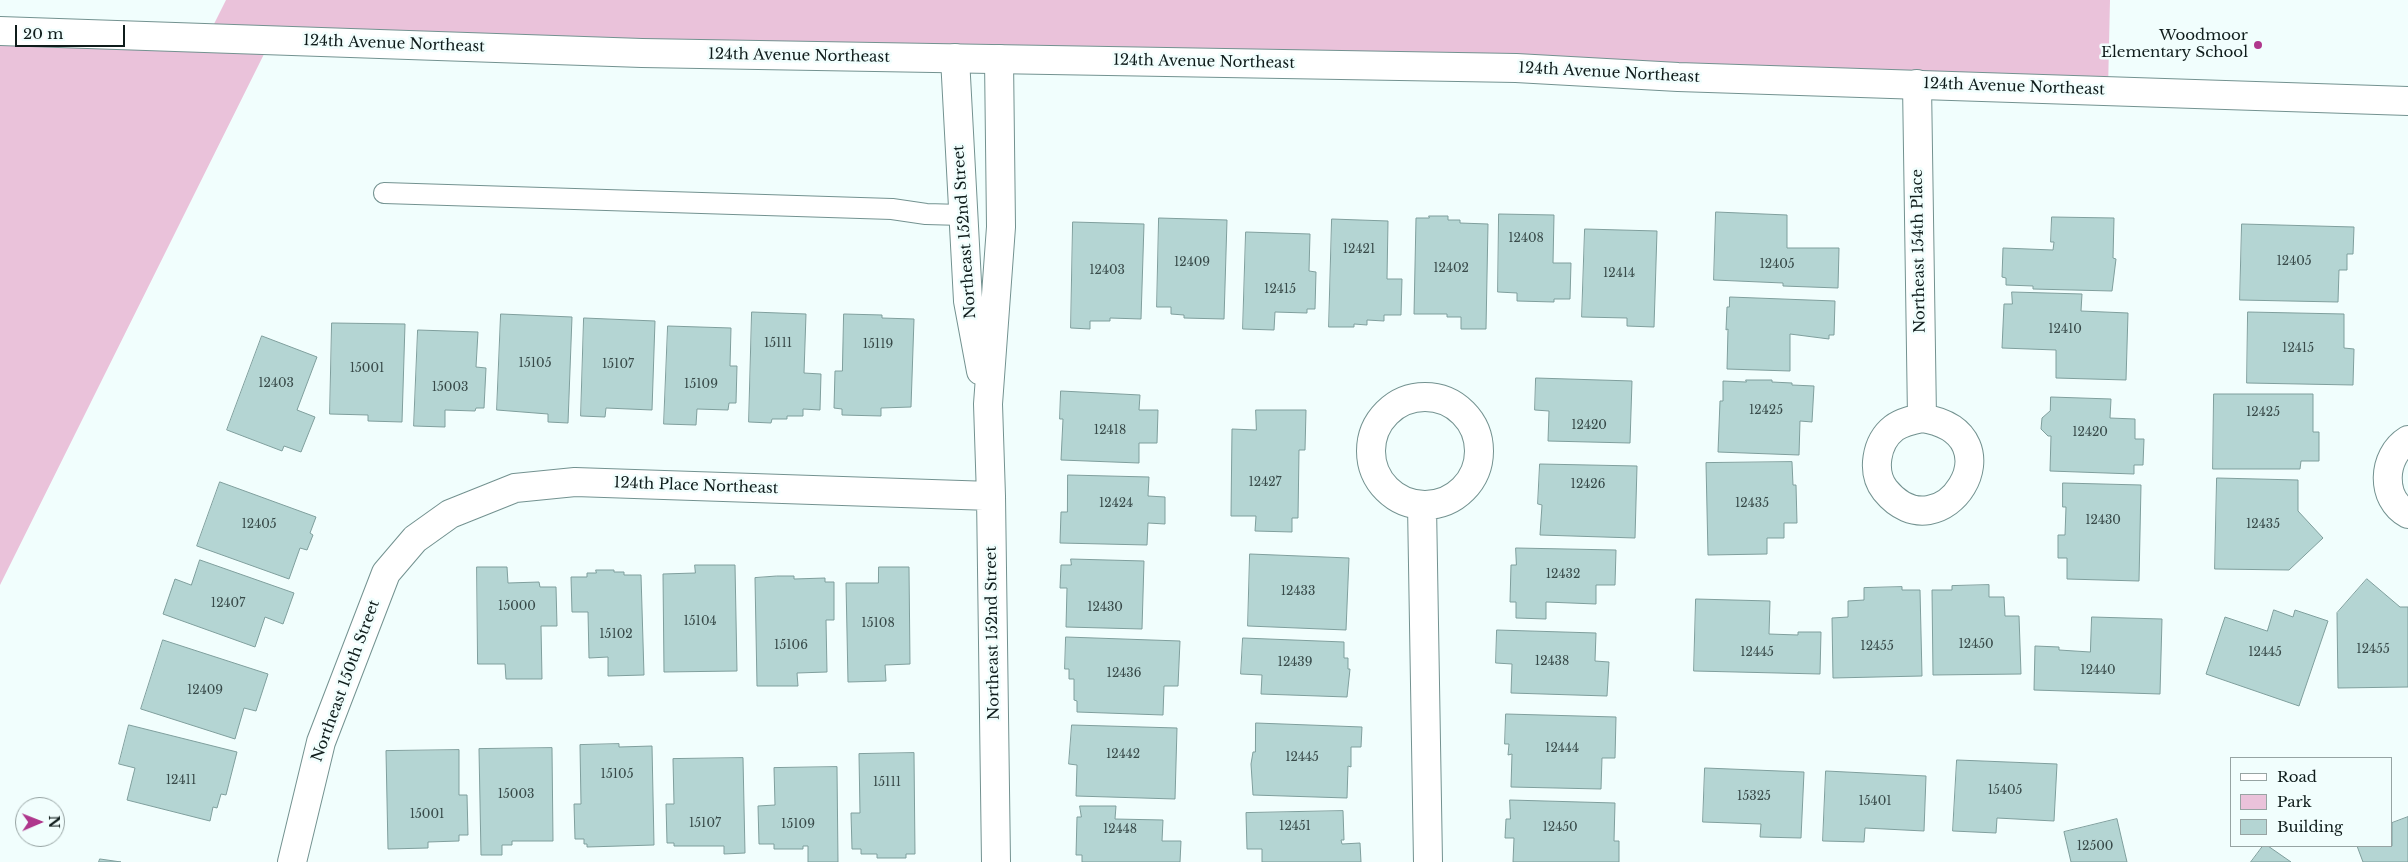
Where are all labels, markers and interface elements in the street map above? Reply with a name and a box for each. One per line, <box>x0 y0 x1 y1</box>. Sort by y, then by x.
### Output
scale bar <box>18 15 128 47</box>
text: 20 m <box>23 24 63 43</box>
place label: Woodmoor Elementary School <box>2101 27 2248 62</box>
street label: 124th Avenue Northeast <box>303 32 485 56</box>
marker: Woodmoor Elementary School <box>2252 39 2264 51</box>
street label: 124th Avenue Northeast <box>708 45 890 67</box>
street label: 124th Avenue Northeast <box>1113 51 1295 73</box>
street label: 124th Avenue Northeast <box>1518 59 1700 87</box>
street label: 124th Avenue Northeast <box>1923 75 2105 99</box>
street label: Northeast 152nd Street <box>950 145 980 319</box>
street label: Northeast 154th Place <box>1909 169 1929 333</box>
house number: 12408 <box>1508 232 1544 246</box>
house number: 12421 <box>1343 243 1375 257</box>
house number: 12405 <box>2276 255 2312 269</box>
house number: 12409 <box>1174 256 1210 270</box>
house number: 12405 <box>1759 258 1795 272</box>
house number: 12402 <box>1433 262 1469 276</box>
house number: 12403 <box>1089 264 1125 278</box>
house number: 12414 <box>1603 267 1635 281</box>
house number: 12415 <box>1264 283 1296 297</box>
house number: 12410 <box>2048 323 2082 337</box>
house number: 15111 <box>764 337 792 351</box>
house number: 15119 <box>863 338 893 352</box>
house number: 12415 <box>2282 342 2314 356</box>
house number: 15105 <box>519 357 551 371</box>
house number: 15107 <box>602 358 634 372</box>
house number: 15001 <box>350 362 384 376</box>
house number: 12403 <box>258 377 294 391</box>
house number: 15109 <box>684 378 718 392</box>
house number: 15003 <box>432 381 468 395</box>
house number: 12425 <box>1749 404 1783 418</box>
house number: 12425 <box>2246 406 2280 420</box>
house number: 12420 <box>1571 419 1607 433</box>
house number: 12418 <box>1094 424 1126 438</box>
house number: 12420 <box>2072 426 2108 440</box>
street label: 124th Place Northeast <box>613 474 779 498</box>
house number: 12427 <box>1248 476 1282 490</box>
house number: 12426 <box>1571 478 1605 492</box>
house number: 12424 <box>1099 497 1133 511</box>
house number: 12435 <box>1735 497 1769 511</box>
house number: 12430 <box>2085 514 2121 528</box>
house number: 12405 <box>241 518 277 532</box>
house number: 12435 <box>2246 518 2280 532</box>
street label: Northeast 152nd Street <box>982 546 1004 720</box>
house number: 12432 <box>1546 568 1580 582</box>
house number: 12433 <box>1281 585 1315 599</box>
house number: 12407 <box>211 597 245 611</box>
street label: Northeast 150th Street <box>308 598 384 764</box>
house number: 15000 <box>498 600 536 614</box>
house number: 12430 <box>1087 601 1123 615</box>
house number: 15104 <box>683 615 717 629</box>
house number: 15108 <box>861 617 895 631</box>
house number: 15102 <box>599 628 633 642</box>
house number: 12450 <box>1958 638 1994 652</box>
house number: 15106 <box>774 639 808 653</box>
house number: 12455 <box>1860 640 1894 654</box>
house number: 12455 <box>2356 643 2390 657</box>
house number: 12445 <box>1740 646 1774 660</box>
house number: 12445 <box>2248 646 2282 660</box>
house number: 12438 <box>1535 655 1569 669</box>
house number: 12439 <box>1278 656 1312 670</box>
house number: 12440 <box>2080 664 2116 678</box>
house number: 12436 <box>1107 667 1141 681</box>
house number: 12409 <box>187 684 223 698</box>
house number: 12444 <box>1545 742 1579 756</box>
house number: 12442 <box>1106 748 1140 762</box>
house number: 12445 <box>1285 751 1319 765</box>
legend <box>2230 757 2393 847</box>
text: Road <box>2277 767 2317 786</box>
house number: 15105 <box>601 768 633 782</box>
house number: 12411 <box>166 774 196 788</box>
house number: 15111 <box>873 776 901 790</box>
house number: 15405 <box>1988 784 2022 798</box>
house number: 15003 <box>498 788 534 802</box>
house number: 15325 <box>1737 790 1771 804</box>
text: Park <box>2277 792 2312 811</box>
house number: 15401 <box>1858 795 1892 809</box>
north arrow <box>15 797 65 847</box>
house number: 15001 <box>410 808 444 822</box>
text: N <box>45 815 63 828</box>
house number: 15107 <box>689 817 721 831</box>
text: Building <box>2277 817 2343 836</box>
house number: 15109 <box>781 818 815 832</box>
house number: 12451 <box>1279 820 1311 834</box>
house number: 12450 <box>1542 821 1578 835</box>
house number: 12448 <box>1103 823 1137 837</box>
house number: 12500 <box>2077 840 2113 854</box>

